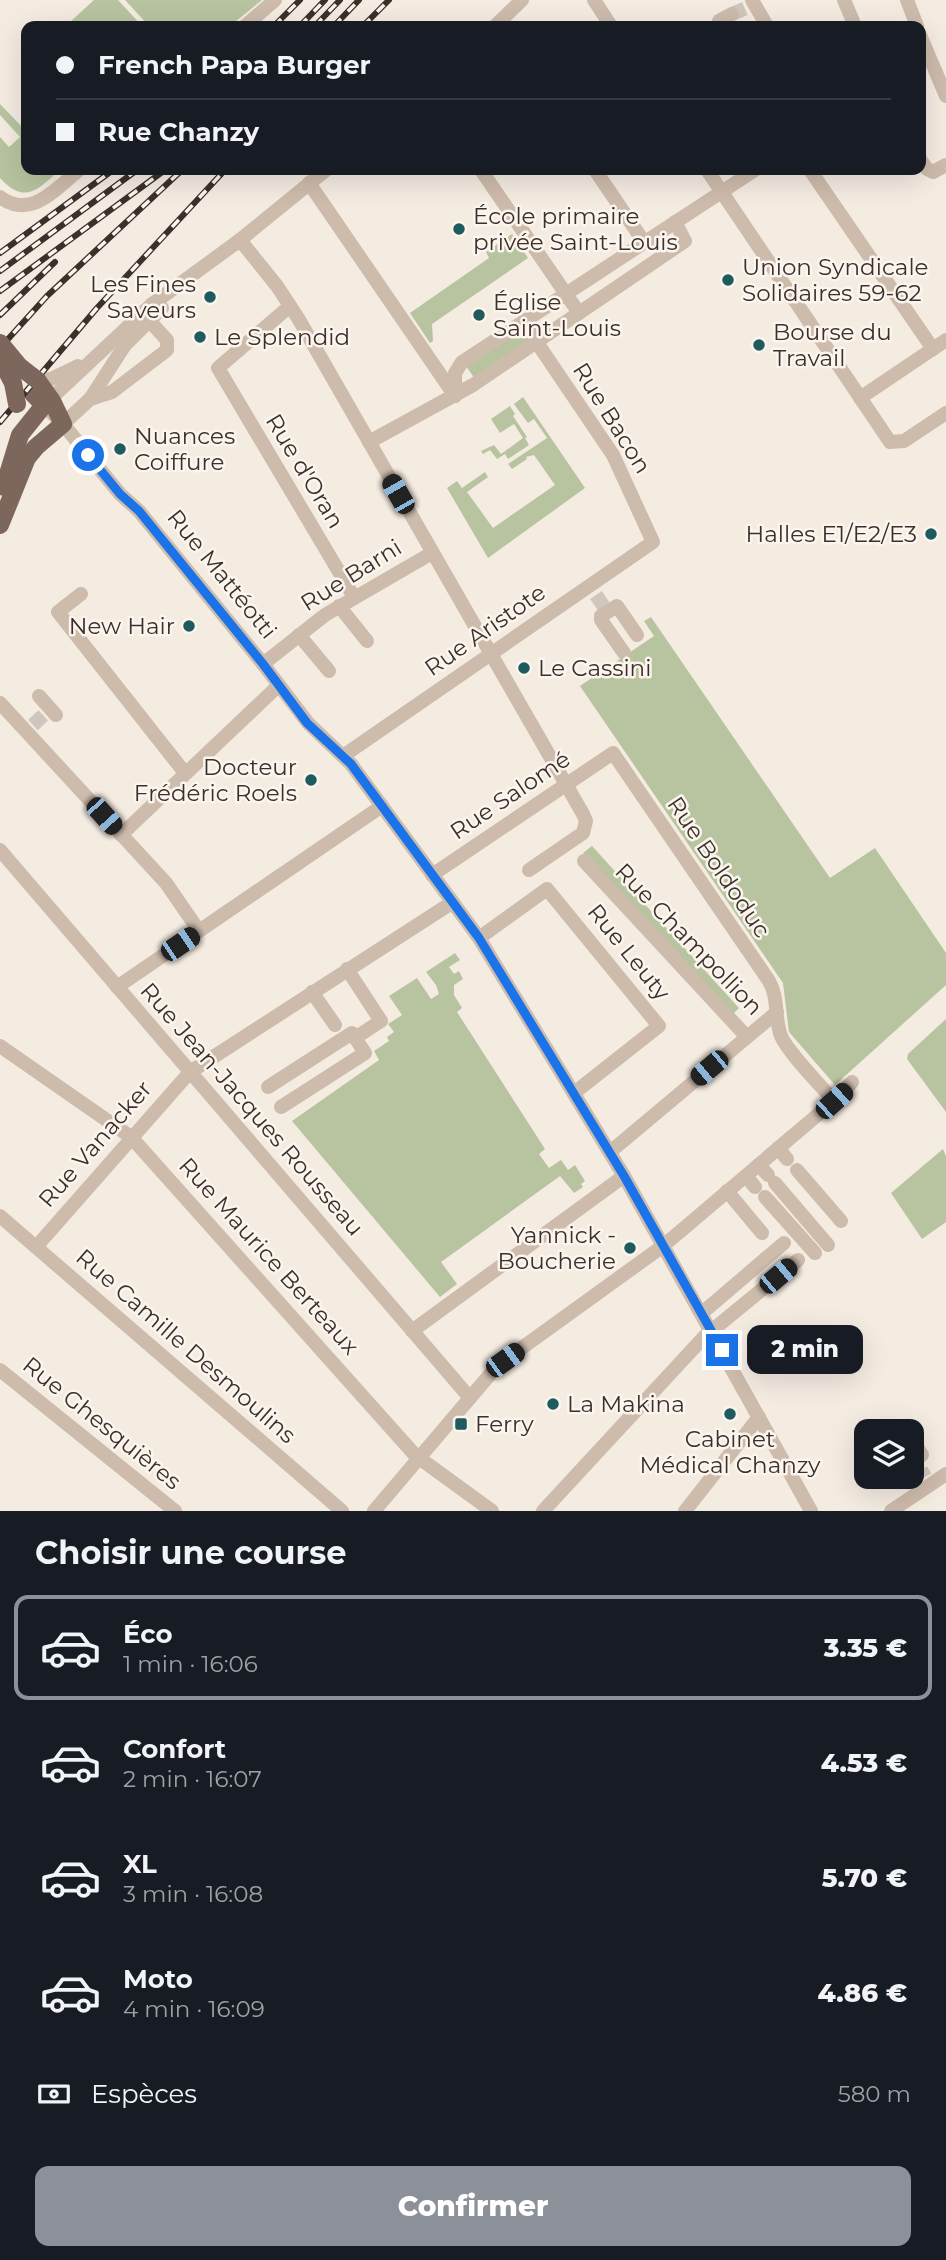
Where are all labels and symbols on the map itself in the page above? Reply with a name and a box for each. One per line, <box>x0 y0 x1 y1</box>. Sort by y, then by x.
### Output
place label: École primaire privée Saint-Louis <box>473 202 678 256</box>
marker: École primaire privée Saint-Louis <box>451 221 467 237</box>
place label: Union Syndicale Solidaires 59-62 <box>742 253 928 307</box>
place label: Les Fines Saveurs <box>90 270 196 324</box>
marker: Union Syndicale Solidaires 59-62 <box>720 272 736 288</box>
place label: Église Saint-Louis <box>493 288 621 342</box>
marker: Les Fines Saveurs <box>202 289 218 305</box>
marker: Église Saint-Louis <box>471 307 487 323</box>
place label: Bourse du Travail <box>773 318 892 372</box>
place label: Le Splendid <box>214 323 350 351</box>
marker: Le Splendid <box>192 329 208 345</box>
marker: Bourse du Travail <box>751 337 767 353</box>
street label: Rue Bacon <box>567 357 657 479</box>
street label: Rue d'Oran <box>260 409 350 533</box>
place label: Nuances Coiffure <box>134 422 235 476</box>
route start <box>72 439 104 471</box>
marker: Nuances Coiffure <box>112 441 128 457</box>
car <box>379 471 418 517</box>
street label: Rue Mattéotti <box>161 504 283 644</box>
place label: Halles E1/E2/E3 <box>746 520 917 548</box>
marker: Halles E1/E2/E3 <box>923 526 939 542</box>
street label: Rue Barni <box>295 533 407 617</box>
street label: Rue Aristote <box>419 578 551 682</box>
place label: New Hair <box>69 612 175 640</box>
marker: New Hair <box>181 618 197 634</box>
place label: Le Cassini <box>538 654 651 682</box>
marker: Le Cassini <box>516 660 532 676</box>
street label: Rue Salomé <box>445 745 575 845</box>
place label: Docteur Frédéric Roels <box>134 753 297 807</box>
marker: Docteur Frédéric Roels <box>303 772 319 788</box>
street label: Rue Boldoduc <box>662 791 776 943</box>
car <box>83 793 126 839</box>
street label: Rue Champollion <box>609 857 769 1021</box>
street label: Rue Leuty <box>582 898 677 1006</box>
car <box>157 924 204 964</box>
street label: Rue Jean-Jacques Rousseau <box>134 977 370 1241</box>
car <box>687 1046 732 1090</box>
street label: Rue Vanacker <box>32 1075 158 1213</box>
car <box>812 1079 857 1123</box>
street label: Rue Maurice Berteaux <box>173 1152 365 1360</box>
place label: Yannick - Boucherie <box>497 1221 616 1275</box>
marker: Yannick - Boucherie <box>622 1240 638 1256</box>
street label: Rue Camille Desmoulins <box>70 1243 302 1449</box>
car <box>756 1254 801 1298</box>
callout: 2 min <box>746 1326 862 1374</box>
route end <box>706 1334 738 1366</box>
car <box>482 1339 529 1381</box>
street label: Rue Ghesquières <box>17 1351 187 1495</box>
place label: La Makina <box>567 1390 685 1418</box>
marker: La Makina <box>545 1396 561 1412</box>
marker: Cabinet Médical Chanzy <box>722 1406 738 1422</box>
place label: Ferry <box>475 1410 534 1438</box>
marker: Ferry <box>453 1416 469 1432</box>
place label: Cabinet Médical Chanzy <box>639 1425 821 1479</box>

